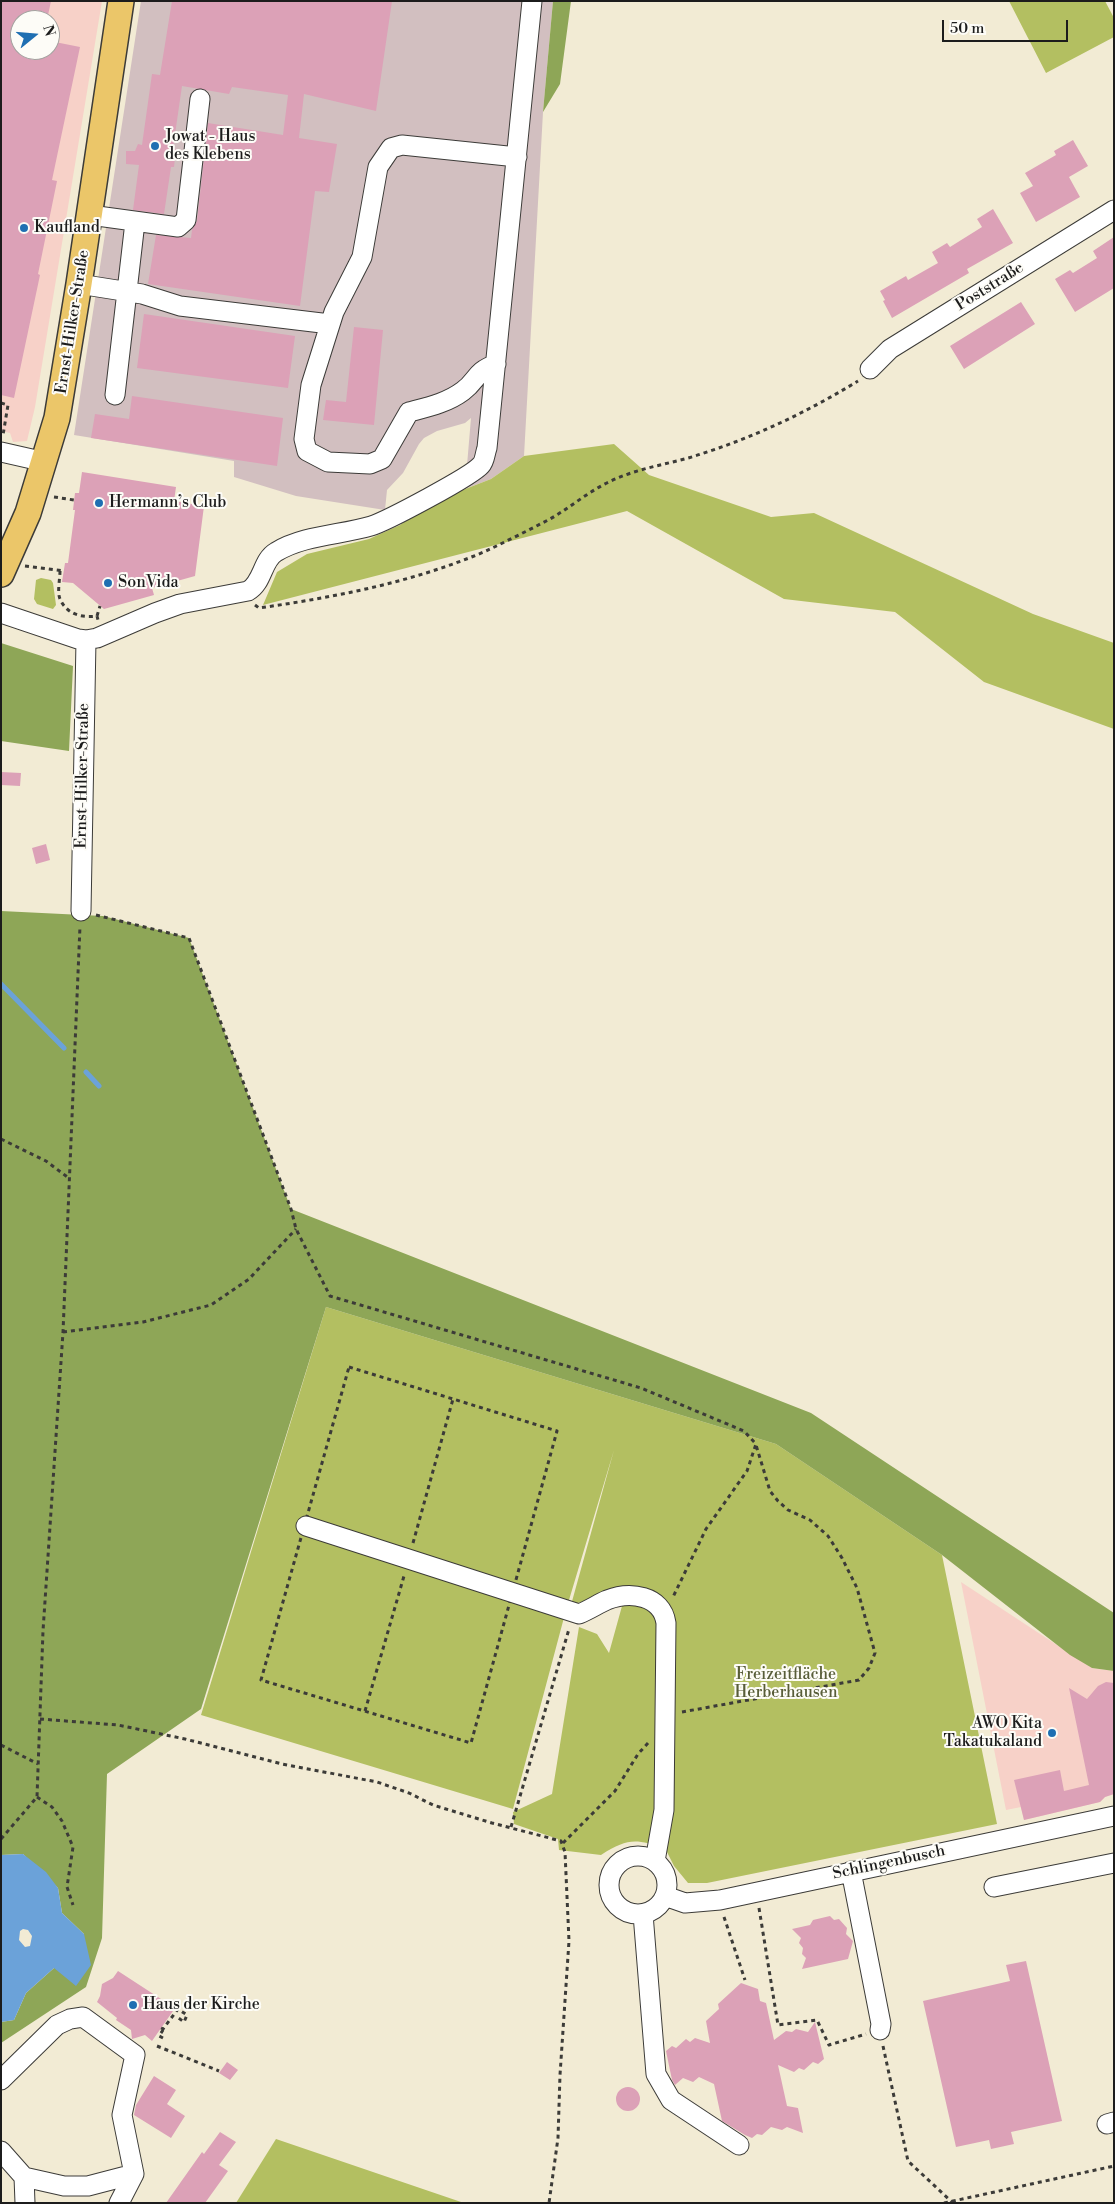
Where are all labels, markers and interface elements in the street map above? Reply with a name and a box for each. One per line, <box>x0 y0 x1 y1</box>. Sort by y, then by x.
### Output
north arrow <box>10 10 60 60</box>
scale bar <box>945 10 1071 42</box>
text: 50 m <box>950 19 984 38</box>
text: N <box>38 23 59 39</box>
place label: Jowat - Haus des Klebens <box>165 127 255 165</box>
marker: Jowat - Haus des Klebens <box>149 140 161 152</box>
place label: Kaufland <box>34 218 100 238</box>
marker: Kaufland <box>18 222 30 234</box>
street label: Ernst-Hilker-Straße <box>52 249 94 395</box>
street label: Poststraße <box>952 259 1028 315</box>
place label: Hermann’s Club <box>109 493 226 513</box>
marker: Hermann’s Club <box>93 497 105 509</box>
place label: SonVida <box>118 573 179 593</box>
marker: SonVida <box>102 577 114 589</box>
street label: Ernst-Hilker-Straße <box>72 703 94 849</box>
park label: Freizeitfläche Herberhausen <box>735 1665 837 1703</box>
place label: AWO Kita Takatukaland <box>943 1714 1042 1752</box>
marker: AWO Kita Takatukaland <box>1046 1727 1058 1739</box>
street label: Schlingenbusch <box>831 1842 947 1884</box>
place label: Haus der Kirche <box>143 1995 260 2015</box>
marker: Haus der Kirche <box>127 1999 139 2011</box>

